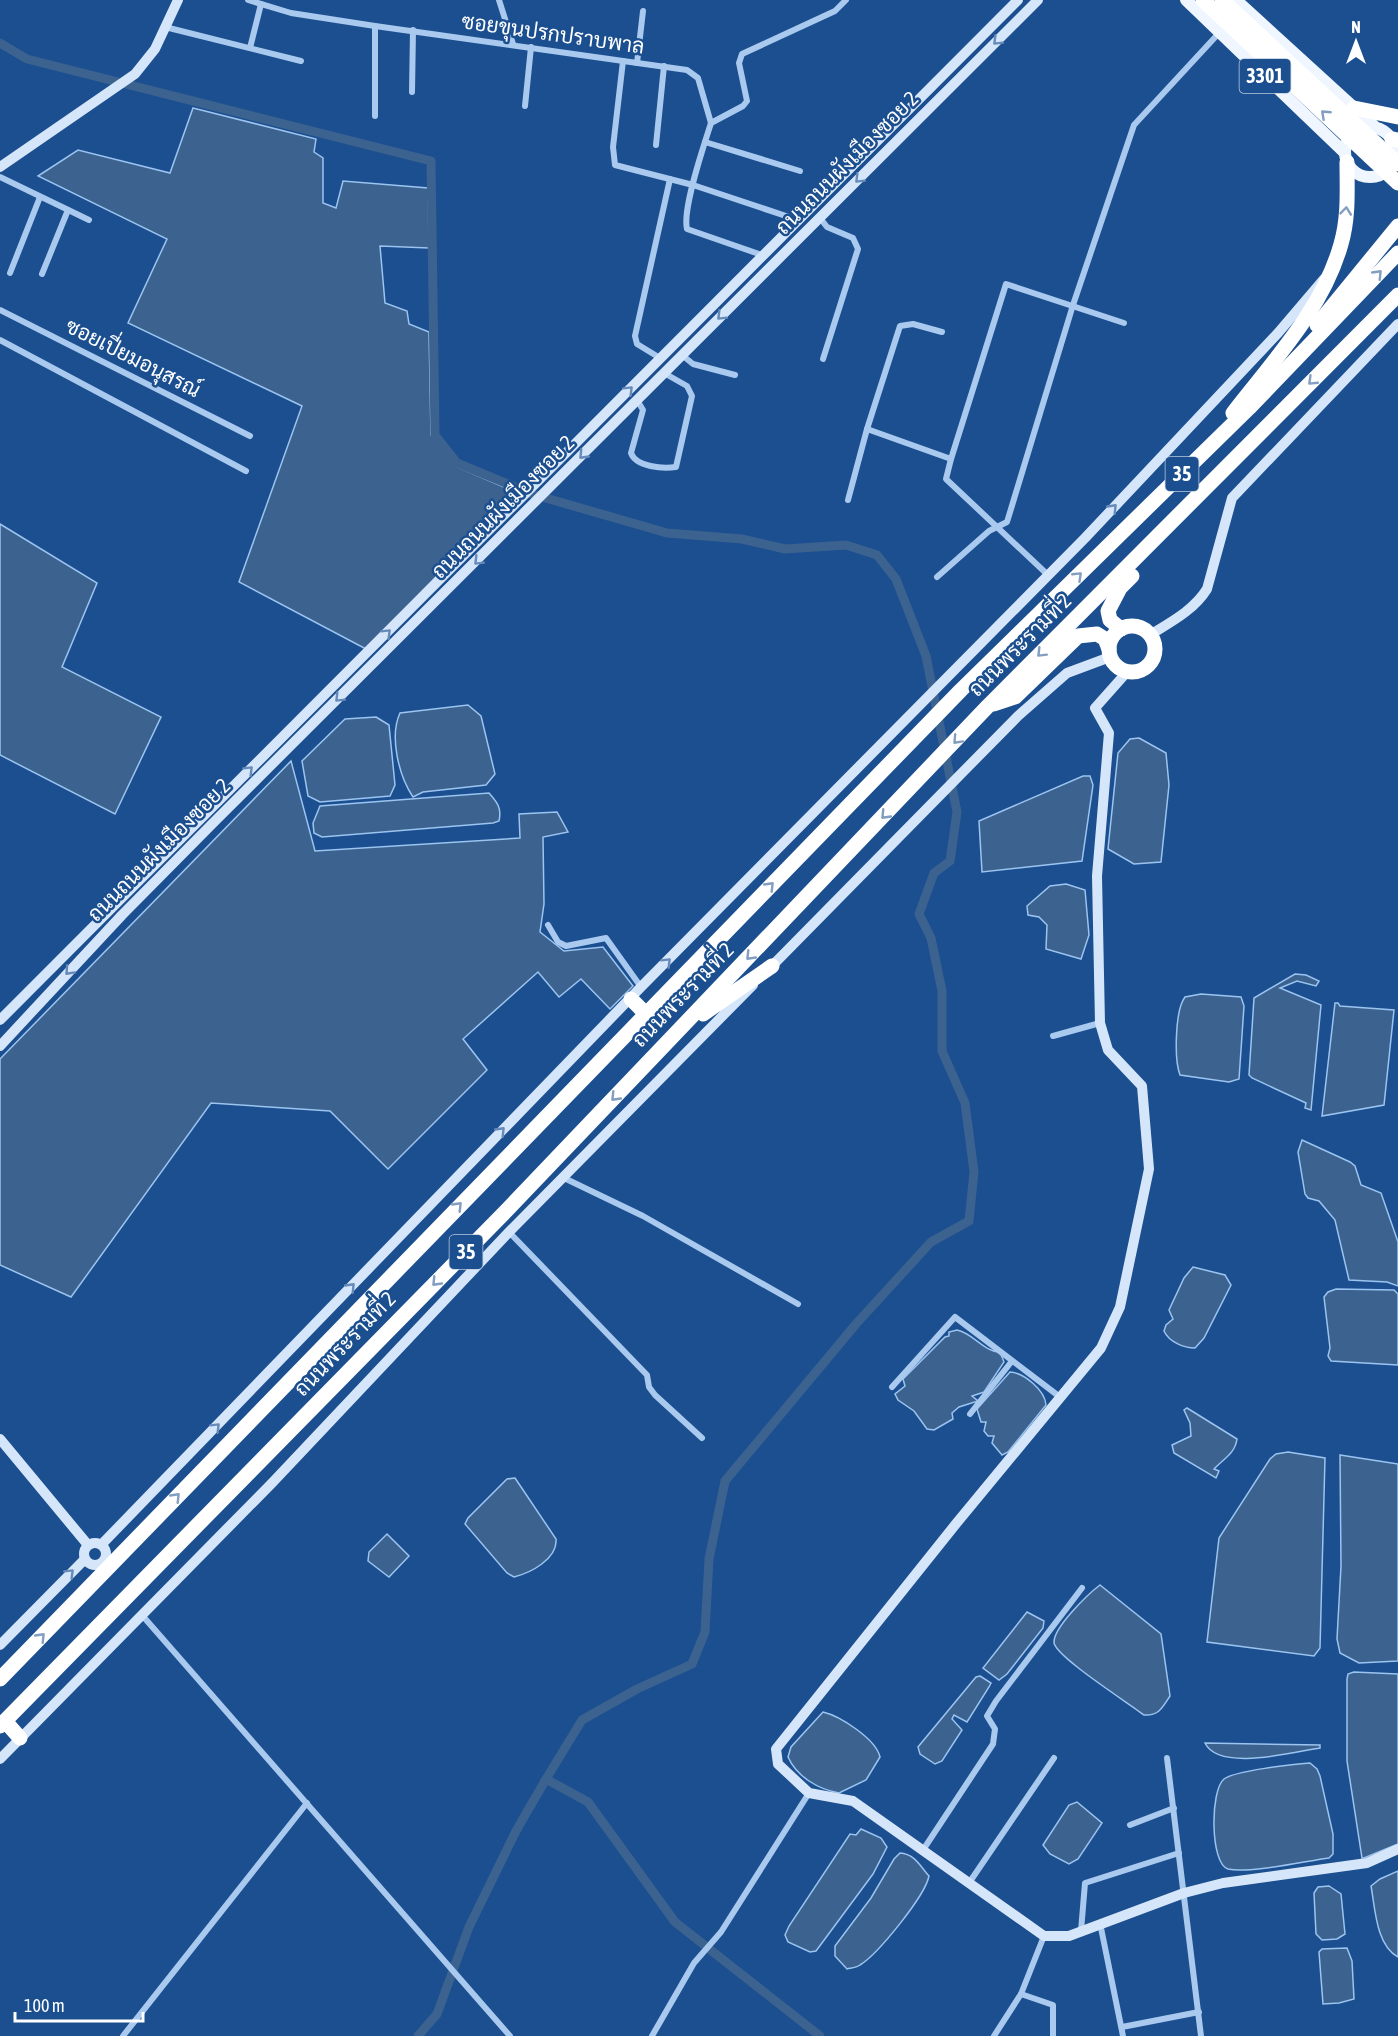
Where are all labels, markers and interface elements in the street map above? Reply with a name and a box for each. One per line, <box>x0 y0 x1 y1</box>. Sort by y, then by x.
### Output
street label: ซอยขุนปรกปราบพาล <box>460 8 646 61</box>
north arrow <box>1326 12 1386 72</box>
text: N <box>1351 18 1361 36</box>
one-way arrow <box>993 34 1004 45</box>
road number: 3301 <box>1240 59 1290 93</box>
street label: ถนนถนนผังเมืองซอย 2 <box>769 85 923 239</box>
one-way arrow <box>1321 111 1332 122</box>
one-way arrow <box>855 171 866 182</box>
one-way arrow <box>1339 206 1352 215</box>
one-way arrow <box>1371 270 1382 281</box>
street label: ซอยเปี่ยมอนุสรณ์ <box>61 307 208 404</box>
one-way arrow <box>717 309 728 320</box>
one-way arrow <box>1309 374 1319 385</box>
one-way arrow <box>622 386 633 396</box>
street label: ถนนถนนผังเมืองซอย 2 <box>425 429 579 583</box>
one-way arrow <box>579 448 590 458</box>
road number: 35 <box>1166 457 1198 491</box>
one-way arrow <box>1106 505 1117 515</box>
one-way arrow <box>474 553 485 564</box>
one-way arrow <box>1070 572 1081 583</box>
street label: ถนนพระรามที่ 2 <box>958 583 1076 701</box>
one-way arrow <box>379 629 390 640</box>
one-way arrow <box>1038 646 1048 657</box>
one-way arrow <box>335 691 346 702</box>
one-way arrow <box>953 733 964 743</box>
one-way arrow <box>242 767 253 777</box>
street label: ถนนถนนผังเมืองซอย 2 <box>81 772 235 926</box>
one-way arrow <box>881 808 892 819</box>
one-way arrow <box>763 883 774 893</box>
street label: ถนนพระรามที่ 2 <box>622 932 738 1051</box>
one-way arrow <box>746 949 757 959</box>
one-way arrow <box>659 958 670 969</box>
one-way arrow <box>65 964 76 975</box>
one-way arrow <box>611 1090 622 1100</box>
one-way arrow <box>494 1128 505 1139</box>
one-way arrow <box>450 1202 461 1213</box>
road number: 35 <box>450 1235 482 1269</box>
one-way arrow <box>432 1276 443 1286</box>
street label: ถนนพระรามที่ 2 <box>284 1281 400 1400</box>
one-way arrow <box>344 1283 355 1293</box>
one-way arrow <box>208 1423 219 1434</box>
one-way arrow <box>169 1493 180 1504</box>
one-way arrow <box>64 1569 74 1580</box>
one-way arrow <box>33 1634 44 1645</box>
scale bar <box>15 1985 142 2023</box>
text: 100 m <box>24 1995 65 2016</box>

